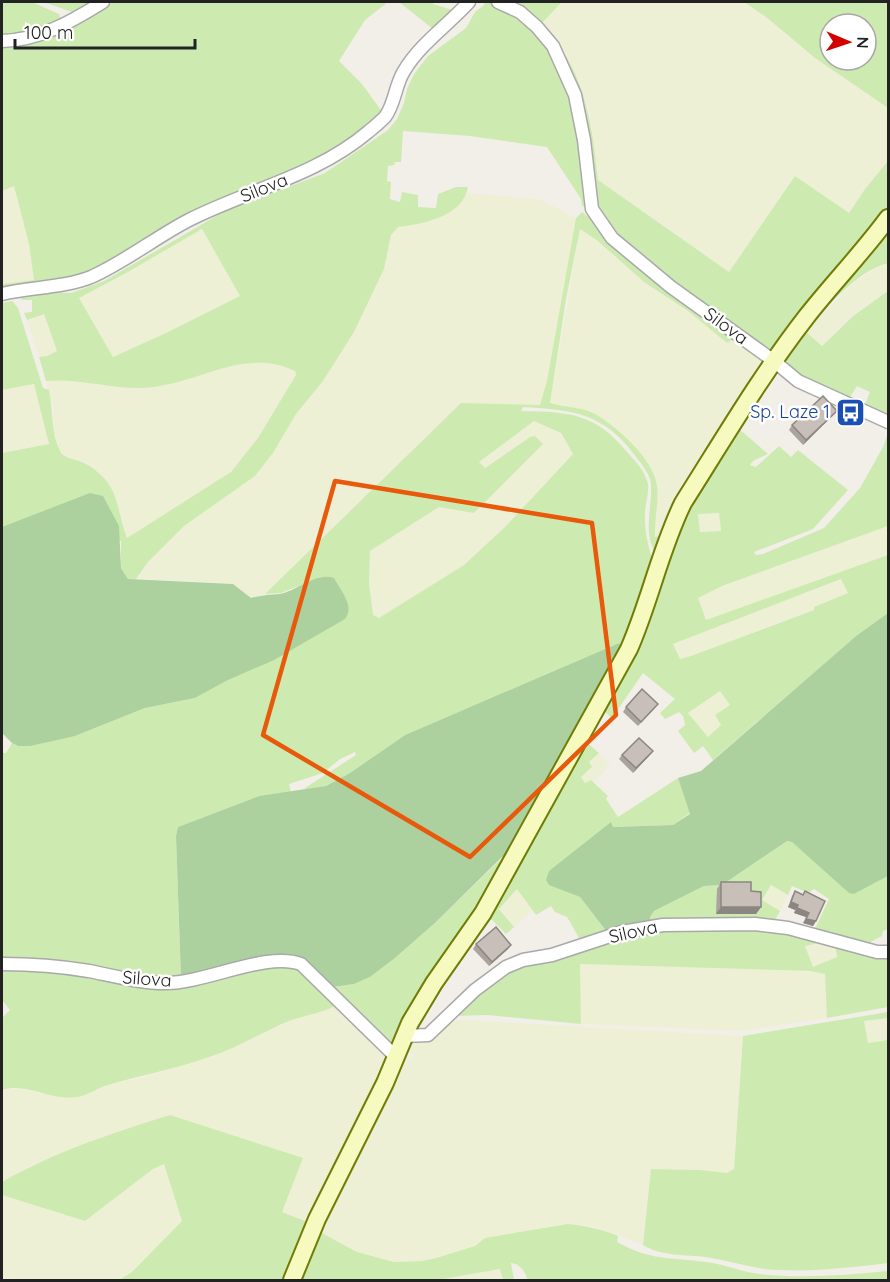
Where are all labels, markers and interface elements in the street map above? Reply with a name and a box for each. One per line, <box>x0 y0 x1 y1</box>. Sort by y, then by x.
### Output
scale bar <box>15 12 195 50</box>
north arrow <box>818 12 878 72</box>
text: 100 m <box>24 21 73 44</box>
text: N <box>853 36 873 49</box>
street label: Silova <box>237 168 291 207</box>
street label: Silova <box>700 302 753 349</box>
bus stop icon: Sp. Laze 1 <box>835 396 867 428</box>
place label: Sp. Laze 1 <box>750 400 830 423</box>
street label: Silova <box>606 915 659 948</box>
street label: Silova <box>122 965 172 992</box>

